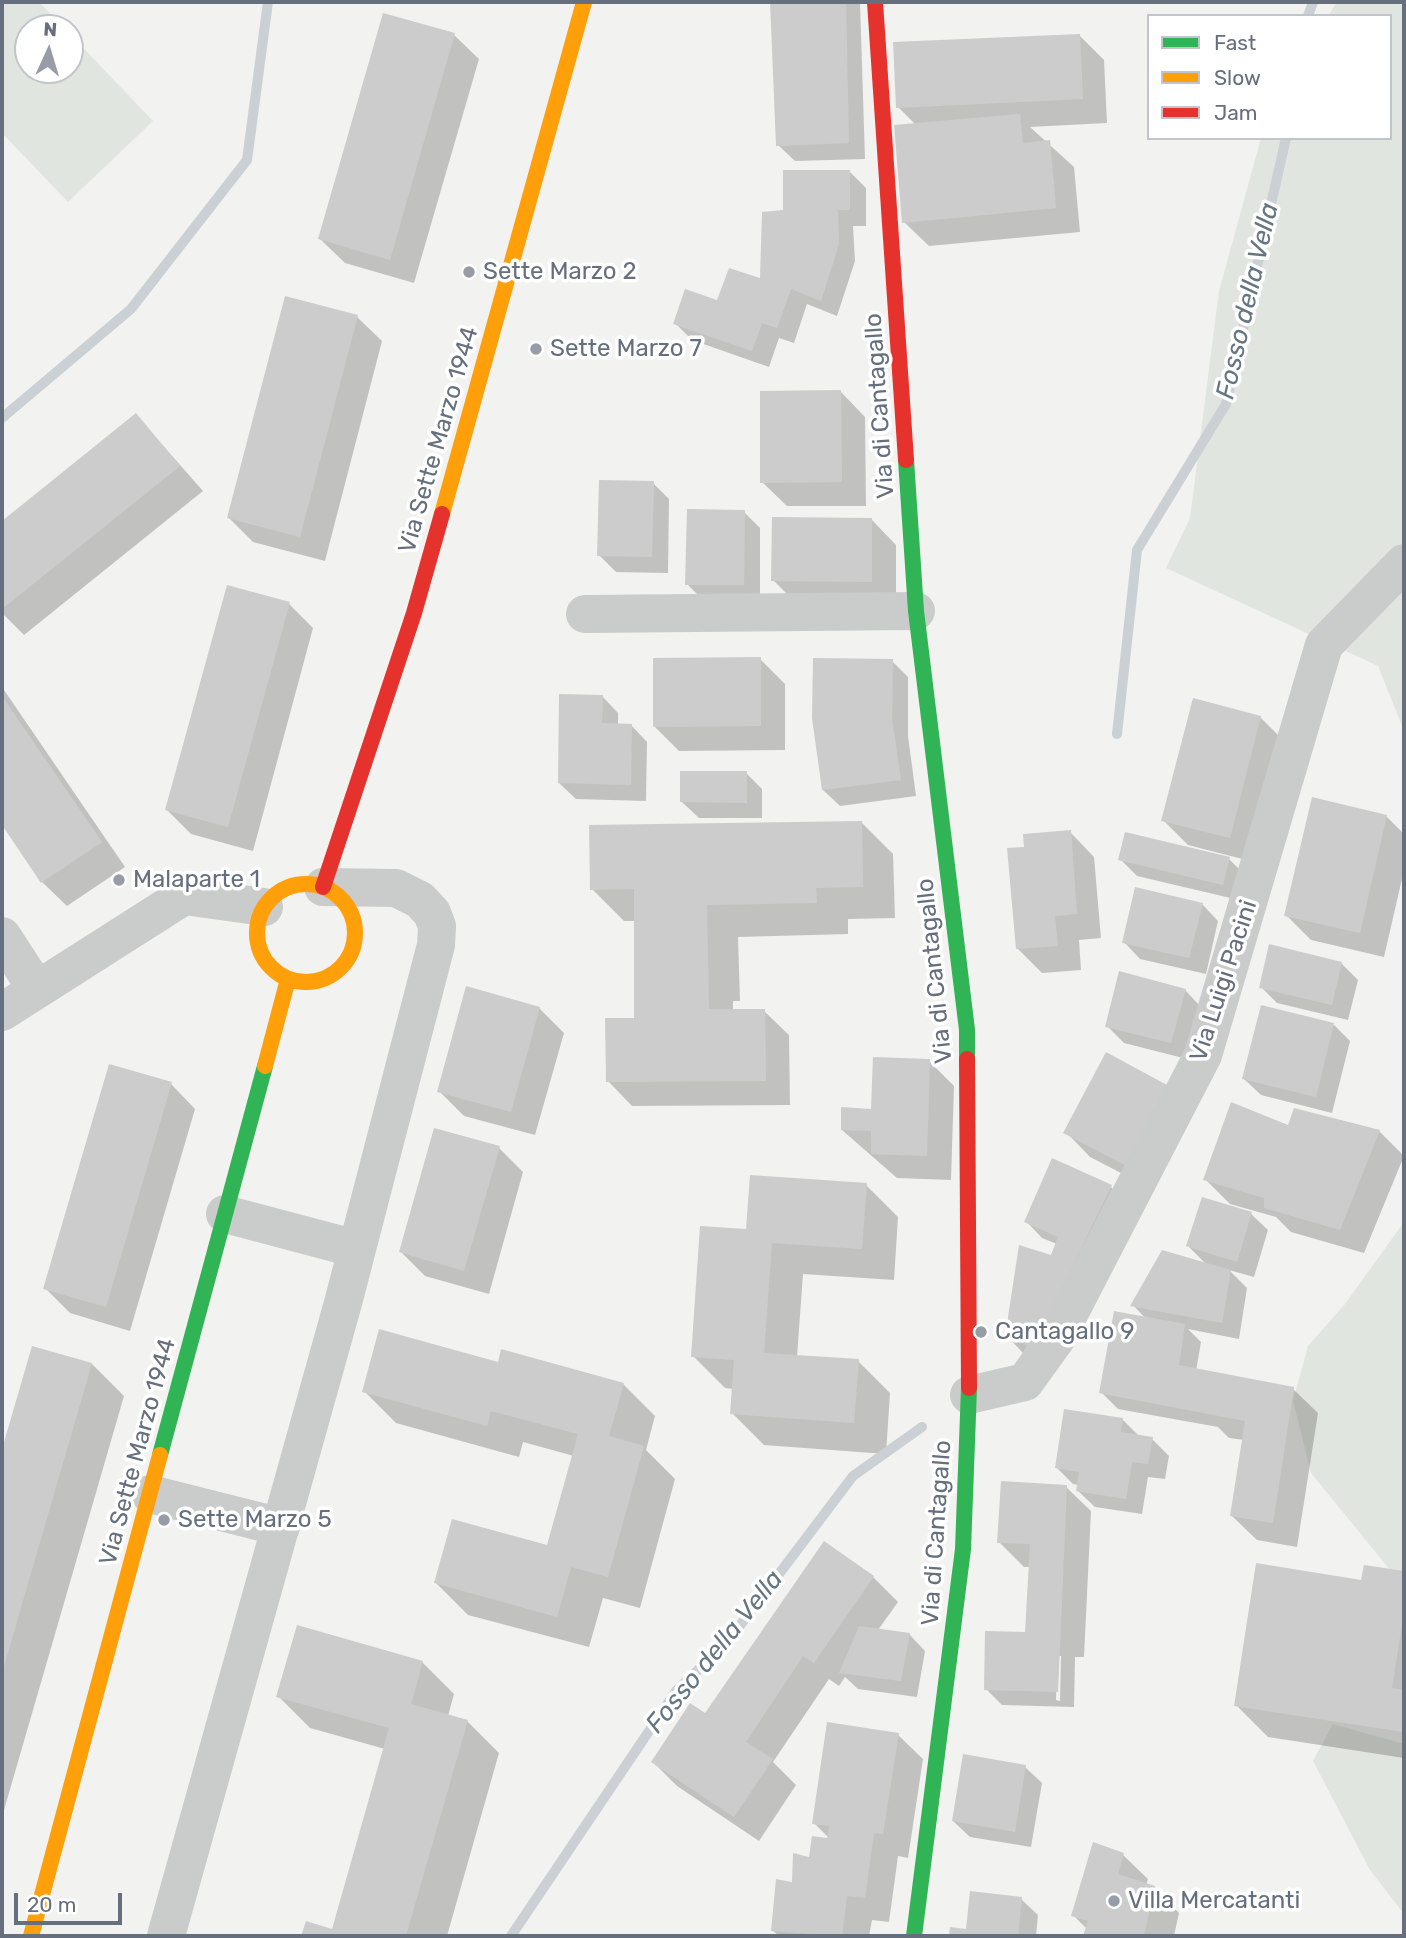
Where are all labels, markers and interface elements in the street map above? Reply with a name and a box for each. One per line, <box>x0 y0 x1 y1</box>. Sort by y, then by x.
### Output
north arrow <box>14 14 84 84</box>
legend <box>1147 14 1392 140</box>
text: N <box>43 18 58 41</box>
text: Fast <box>1214 30 1256 55</box>
text: Slow <box>1214 65 1261 90</box>
text: Jam <box>1214 100 1258 125</box>
water label: Fosso della Vella <box>1210 200 1286 402</box>
place label: Sette Marzo 2 <box>483 258 637 286</box>
marker: Sette Marzo 2 <box>461 264 477 280</box>
street label: Via di Cantagallo <box>859 312 901 500</box>
street label: Via Sette Marzo 1944 <box>393 324 485 556</box>
place label: Sette Marzo 7 <box>550 335 702 363</box>
marker: Sette Marzo 7 <box>528 341 544 357</box>
place label: Malaparte 1 <box>133 866 260 894</box>
marker: Malaparte 1 <box>111 872 127 888</box>
street label: Via di Cantagallo <box>911 877 959 1065</box>
street label: Via Luigi Pacini <box>1184 897 1264 1065</box>
place label: Cantagallo 9 <box>995 1318 1134 1346</box>
marker: Cantagallo 9 <box>973 1324 989 1340</box>
street label: Via Sette Marzo 1944 <box>94 1335 182 1569</box>
street label: Via di Cantagallo <box>916 1439 958 1627</box>
place label: Sette Marzo 5 <box>178 1506 332 1534</box>
marker: Sette Marzo 5 <box>156 1512 172 1528</box>
water label: Fosso della Vella <box>640 1564 790 1740</box>
scale bar <box>18 1878 126 1922</box>
place label: Villa Mercatanti <box>1128 1887 1300 1915</box>
text: 20 m <box>27 1892 76 1917</box>
marker: Villa Mercatanti <box>1106 1893 1122 1909</box>

